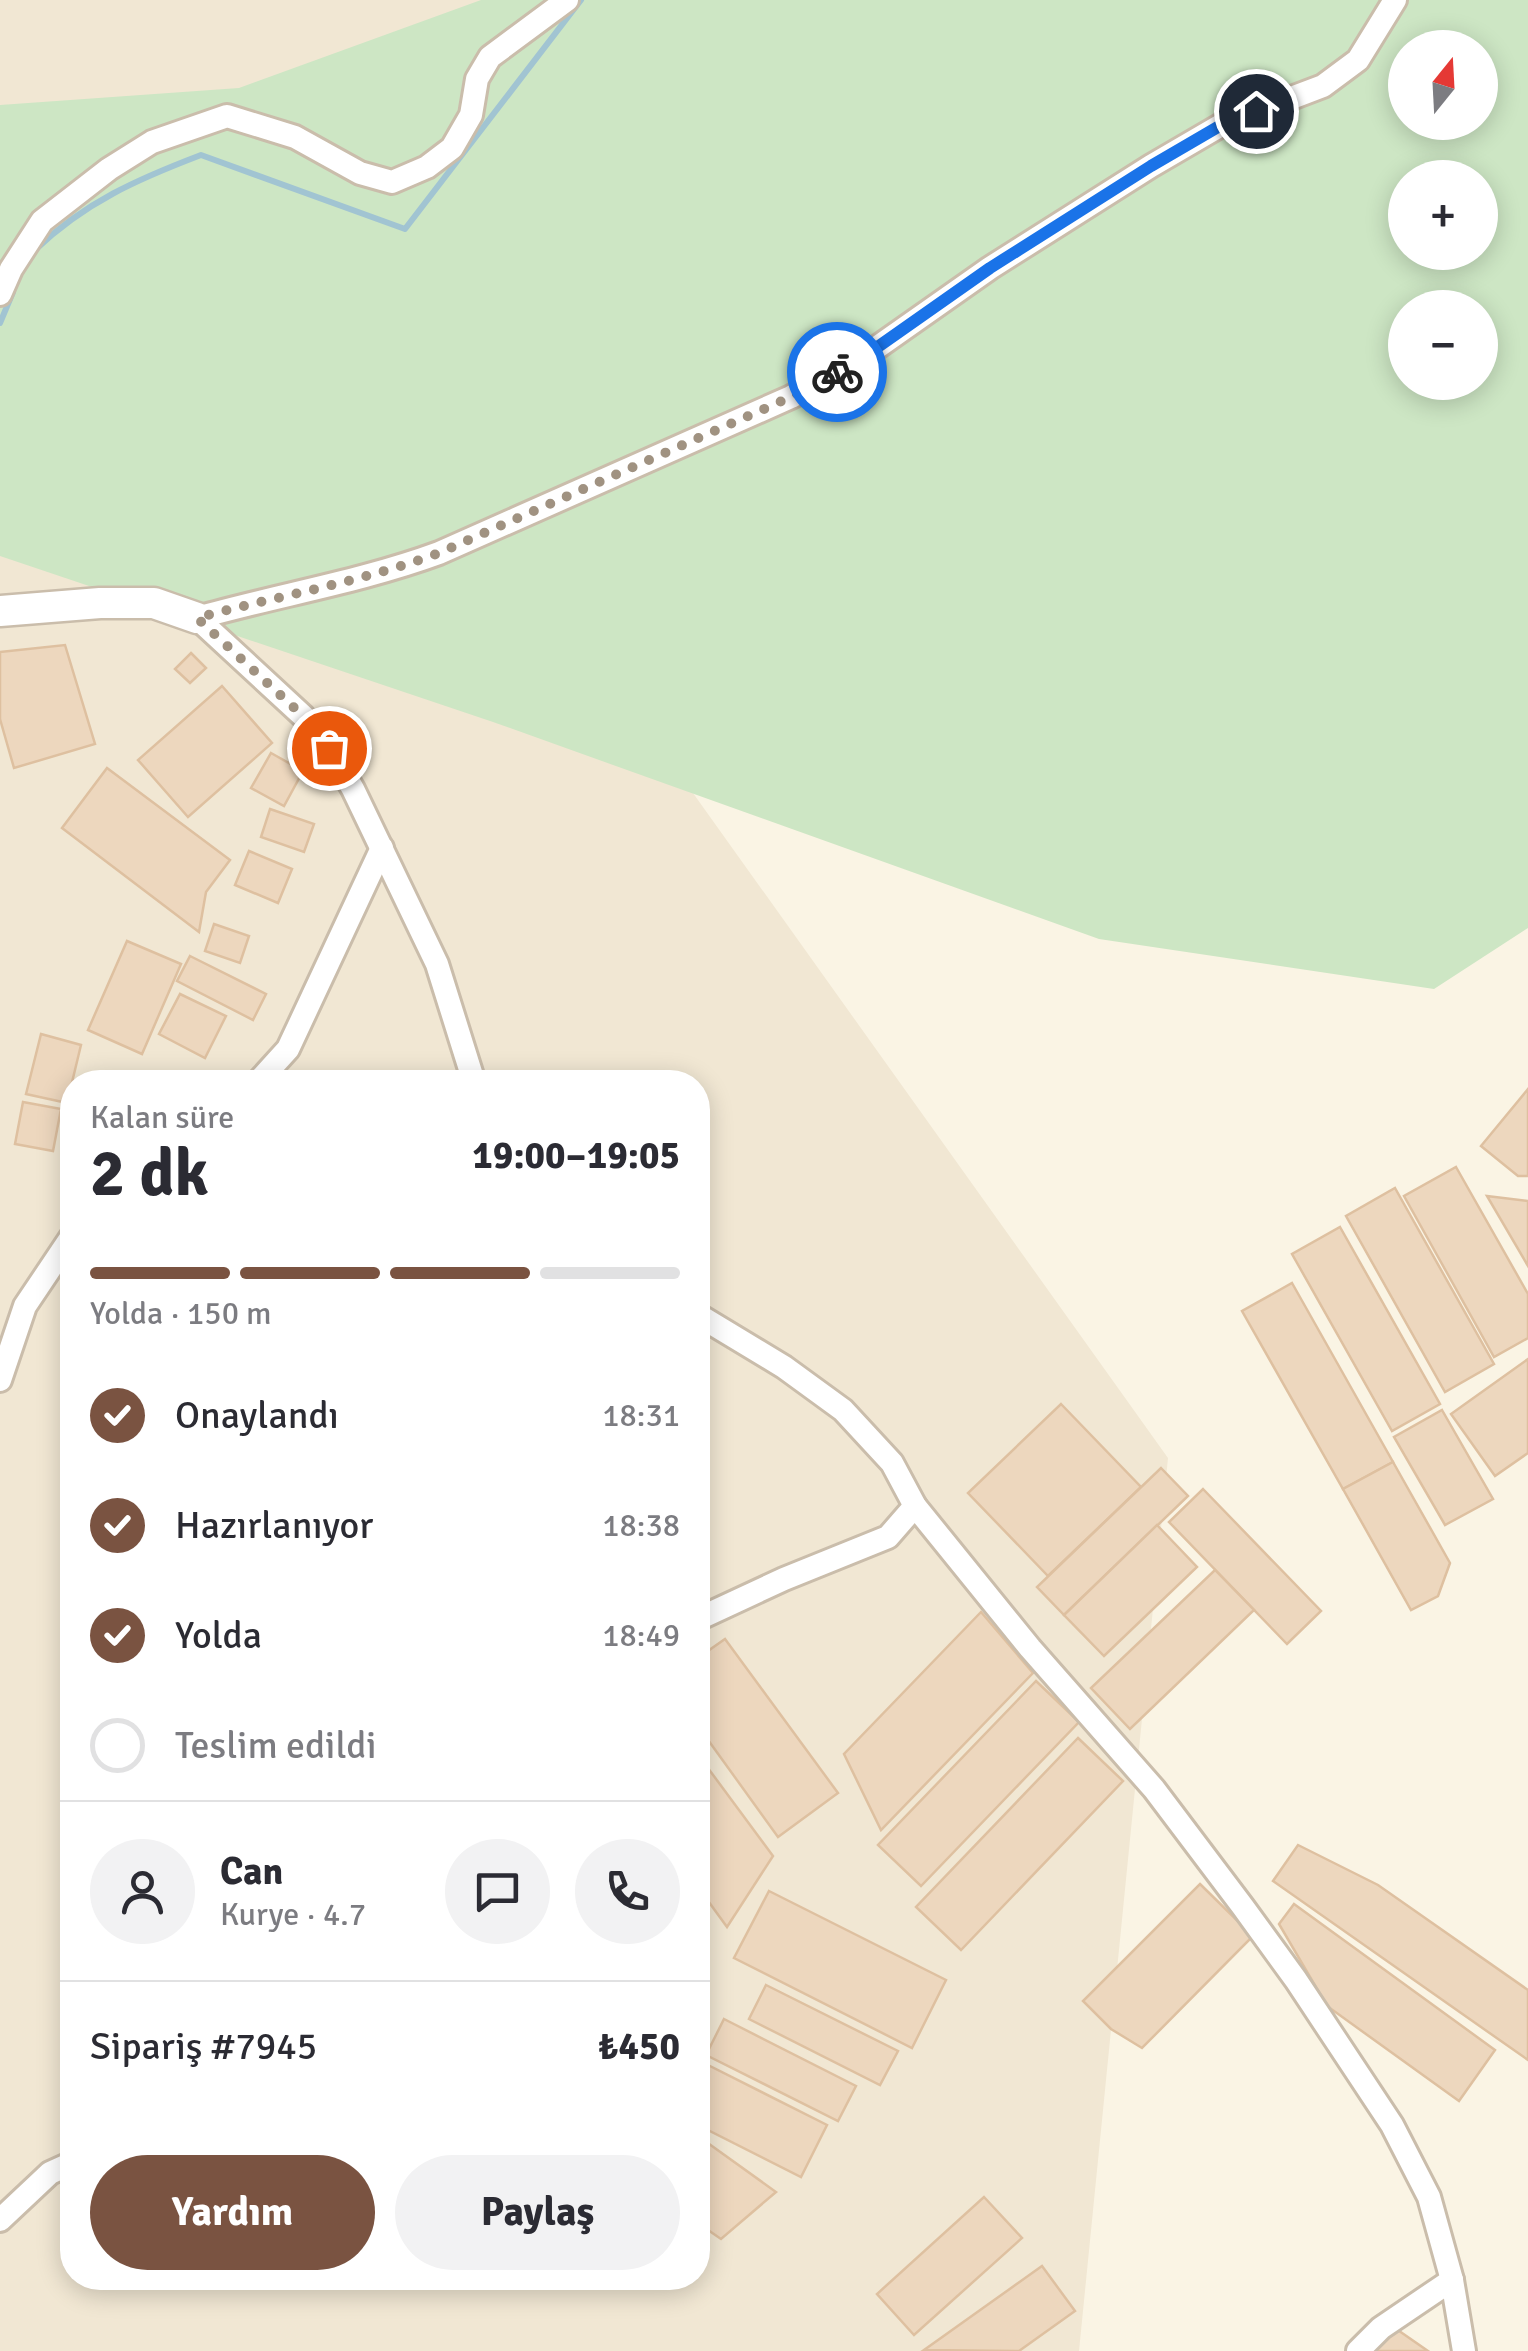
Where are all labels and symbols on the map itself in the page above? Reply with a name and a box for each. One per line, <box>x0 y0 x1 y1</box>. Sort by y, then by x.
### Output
north arrow <box>1388 30 1498 140</box>
pin <box>1214 69 1299 154</box>
courier <box>787 322 887 422</box>
pin <box>287 706 372 791</box>

